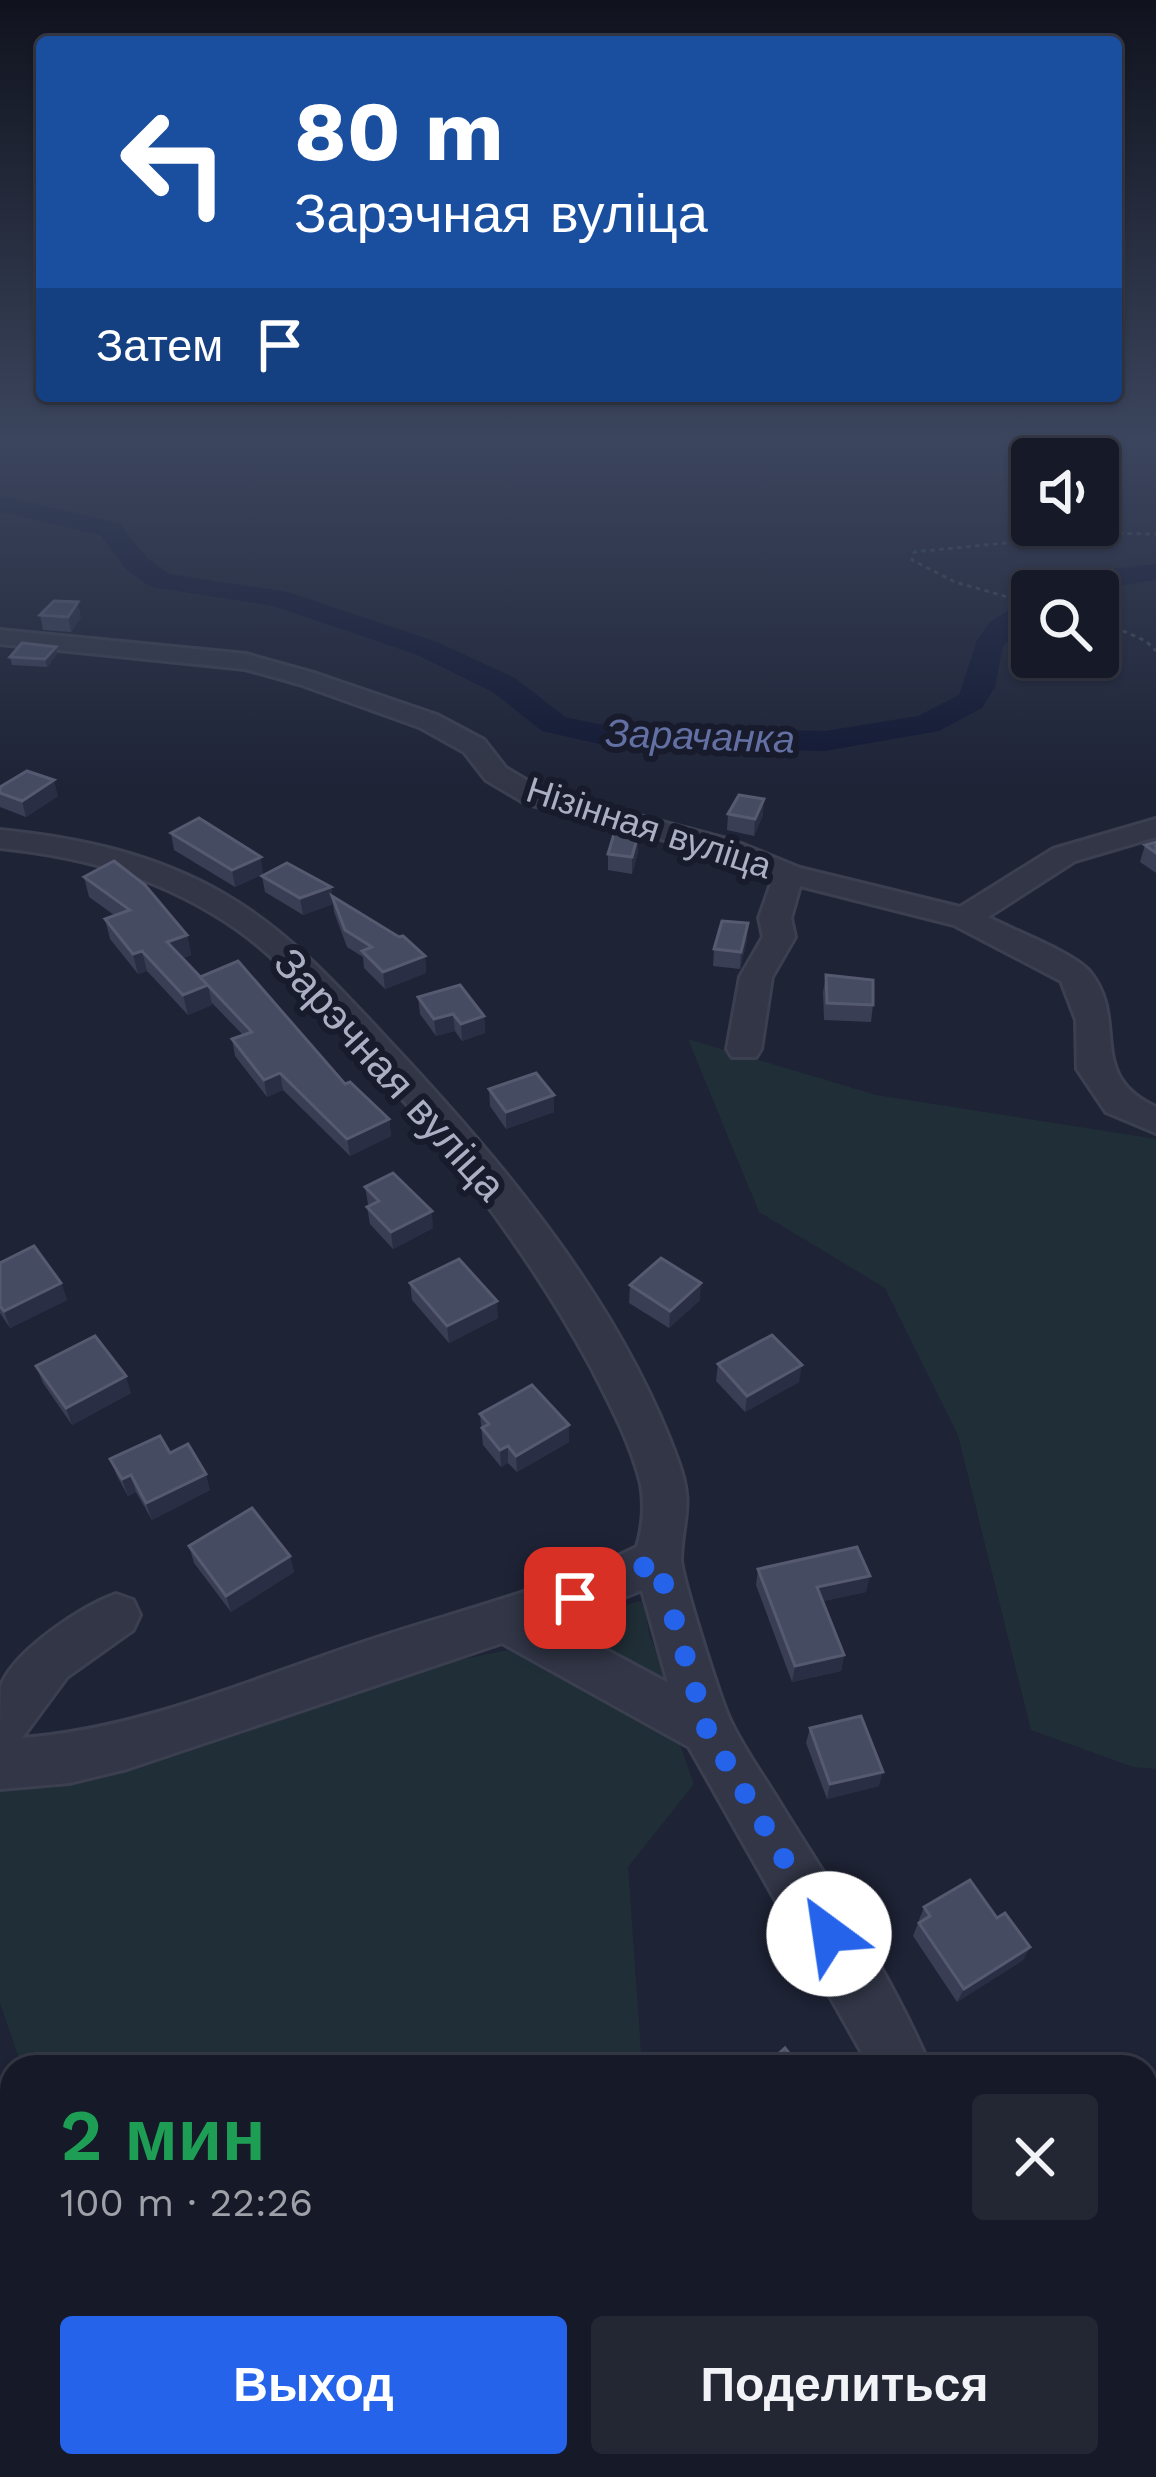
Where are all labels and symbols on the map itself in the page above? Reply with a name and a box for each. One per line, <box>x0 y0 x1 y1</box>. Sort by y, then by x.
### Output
water label: Зарачанка <box>604 710 796 762</box>
street label: Нізінная вуліца <box>521 769 778 888</box>
street label: Зарэчная вуліца <box>264 938 516 1210</box>
pin <box>524 1547 626 1649</box>
position arrow <box>766 1871 892 1997</box>

